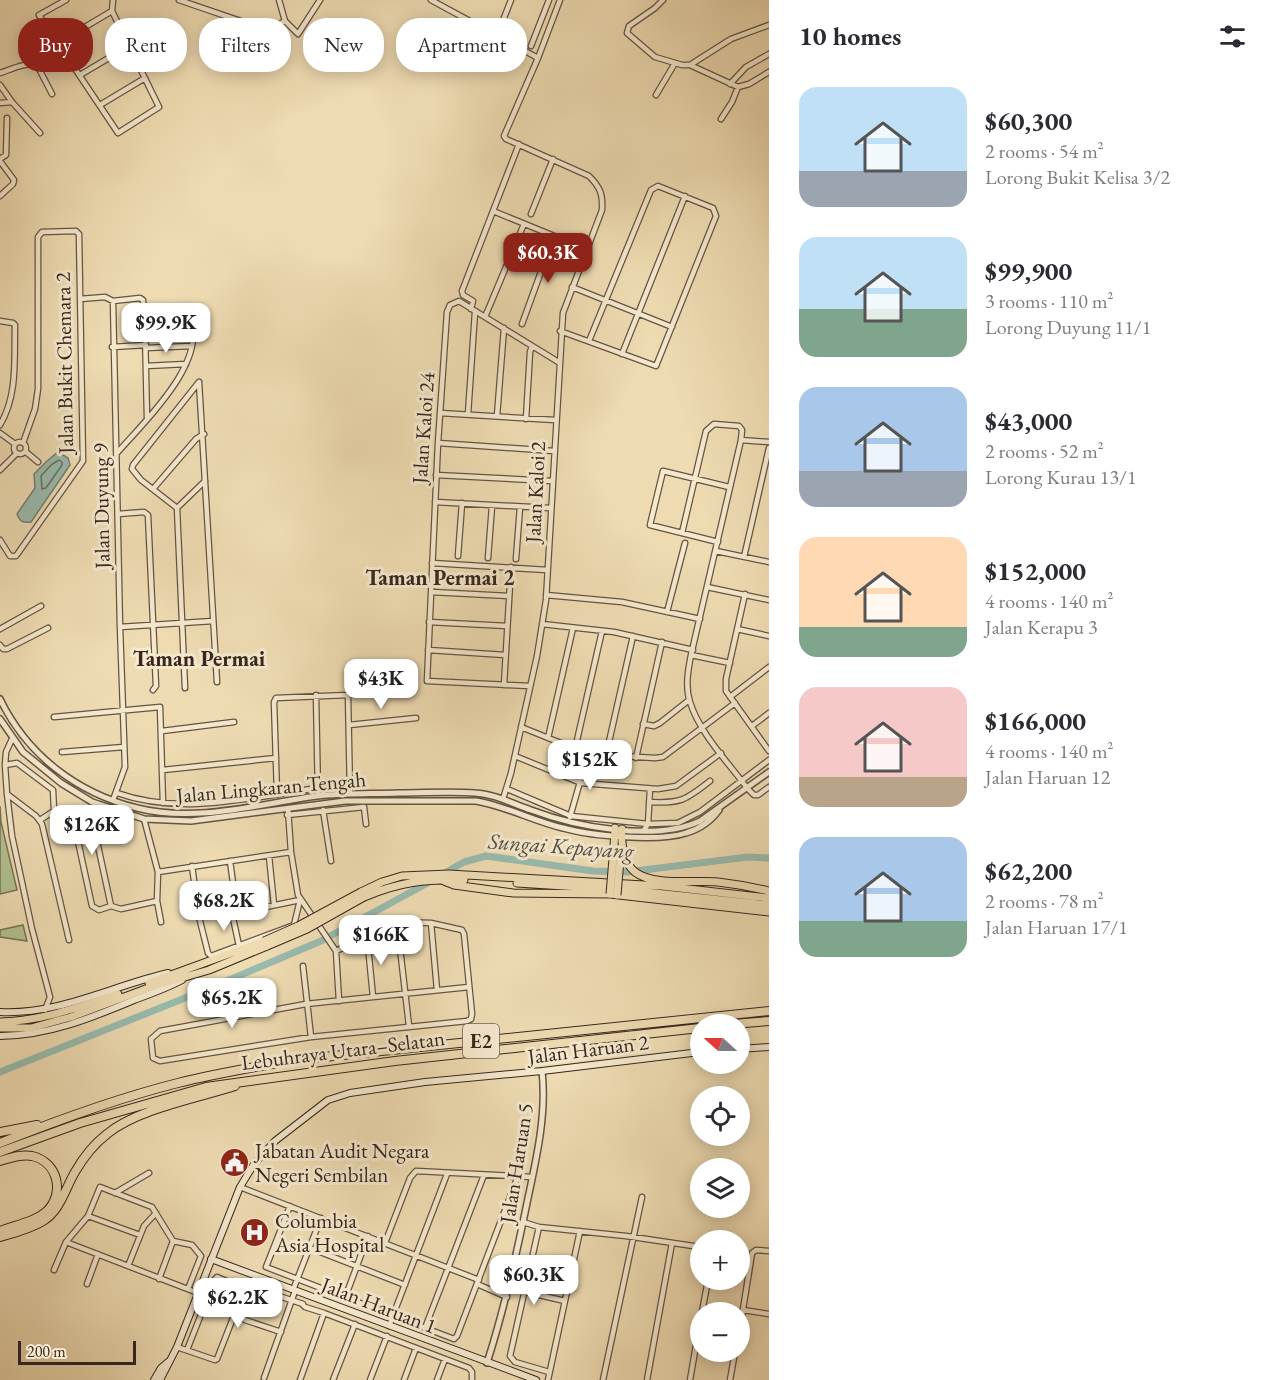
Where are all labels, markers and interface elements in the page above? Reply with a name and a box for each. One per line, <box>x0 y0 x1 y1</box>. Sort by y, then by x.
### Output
chip: Buy <box>18 18 93 72</box>
chip: Rent <box>105 18 187 72</box>
chip: Filters <box>199 18 291 72</box>
chip: New <box>303 18 384 72</box>
chip: Apartment <box>396 18 527 72</box>
text: 10 homes <box>799 19 901 53</box>
icon: filters <box>1216 20 1249 53</box>
text: $60,300 <box>985 104 1072 138</box>
icon: home <box>847 111 919 183</box>
text: 2 rooms · 54 m² <box>985 138 1104 164</box>
text: Lorong Bukit Kelisa 3/2 <box>985 164 1170 190</box>
pin: $60.3K <box>499 233 597 284</box>
text: $60.3K <box>517 239 579 265</box>
text: $99,900 <box>985 254 1072 288</box>
icon: home <box>847 261 919 333</box>
street label: Jalan Bukit Chemara 2 <box>49 272 79 456</box>
text: 3 rooms · 110 m² <box>985 288 1113 314</box>
pin: $99.9K <box>117 303 215 354</box>
text: $99.9K <box>135 309 197 335</box>
text: Lorong Duyung 11/1 <box>985 314 1151 340</box>
street label: Jalan Kaloi 24 <box>405 370 440 487</box>
text: $43,000 <box>985 404 1072 438</box>
icon: home <box>847 411 919 483</box>
text: 2 rooms · 52 m² <box>985 438 1104 464</box>
street label: Jalan Kaloi 2 <box>519 440 551 546</box>
street label: Jalan Duyung 9 <box>86 443 116 571</box>
text: Lorong Kurau 13/1 <box>985 464 1137 490</box>
text: $152,000 <box>985 554 1086 588</box>
icon: home <box>847 561 919 633</box>
district label: Taman Permai 2 <box>365 563 515 592</box>
text: 4 rooms · 140 m² <box>985 588 1113 614</box>
text: Jalan Kerapu 3 <box>985 614 1098 640</box>
district label: Taman Permai <box>133 644 266 673</box>
pin: $43K <box>345 659 417 710</box>
text: $43K <box>358 665 404 691</box>
text: $166,000 <box>985 704 1086 738</box>
icon: home <box>847 711 919 783</box>
text: 4 rooms · 140 m² <box>985 738 1113 764</box>
pin: $152K <box>548 740 632 791</box>
text: $152K <box>562 746 618 772</box>
text: Jalan Haruan 12 <box>985 764 1110 790</box>
street label: Jalan Lingkaran Tengah <box>173 765 367 809</box>
pin: $126K <box>50 805 134 856</box>
text: $126K <box>64 811 120 837</box>
water label: Sungai Kepayang <box>486 826 635 866</box>
text: $62,200 <box>985 854 1072 888</box>
icon: home <box>847 861 919 933</box>
pin: $68.2K <box>175 881 273 932</box>
text: $68.2K <box>193 887 255 913</box>
text: 2 rooms · 78 m² <box>985 888 1104 914</box>
text: Jalan Haruan 17/1 <box>985 914 1128 940</box>
pin: $166K <box>339 915 423 966</box>
text: $166K <box>353 921 409 947</box>
pin: $65.2K <box>183 978 281 1029</box>
text: $65.2K <box>201 984 263 1010</box>
north arrow <box>690 1014 750 1074</box>
map controls <box>690 1014 750 1362</box>
street label: Lebuhraya Utara–Selatan <box>240 1024 446 1076</box>
road number: E2 <box>463 1024 499 1058</box>
street label: Jalan Haruan 2 <box>524 1028 650 1070</box>
button: locate <box>690 1086 750 1146</box>
street label: Jalan Haruan 5 <box>493 1101 539 1227</box>
place label: Jabatan Audit Negara Negeri Sembilan <box>253 1137 430 1188</box>
public building icon: Jabatan Audit Negara Negeri Sembilan <box>218 1146 250 1178</box>
button: layers <box>690 1158 750 1218</box>
place label: Columbia Asia Hospital <box>274 1207 384 1258</box>
hospital icon: Columbia Asia Hospital <box>238 1216 270 1248</box>
button: + <box>690 1230 750 1290</box>
pin: $60.3K <box>485 1255 583 1306</box>
text: $60.3K <box>503 1261 565 1287</box>
street label: Jalan Haruan 1 <box>316 1270 441 1339</box>
pin: $62.2K <box>189 1278 287 1329</box>
text: $62.2K <box>207 1284 269 1310</box>
button: − <box>690 1302 750 1362</box>
scale bar <box>18 1338 136 1366</box>
text: 200 m <box>27 1341 66 1362</box>

